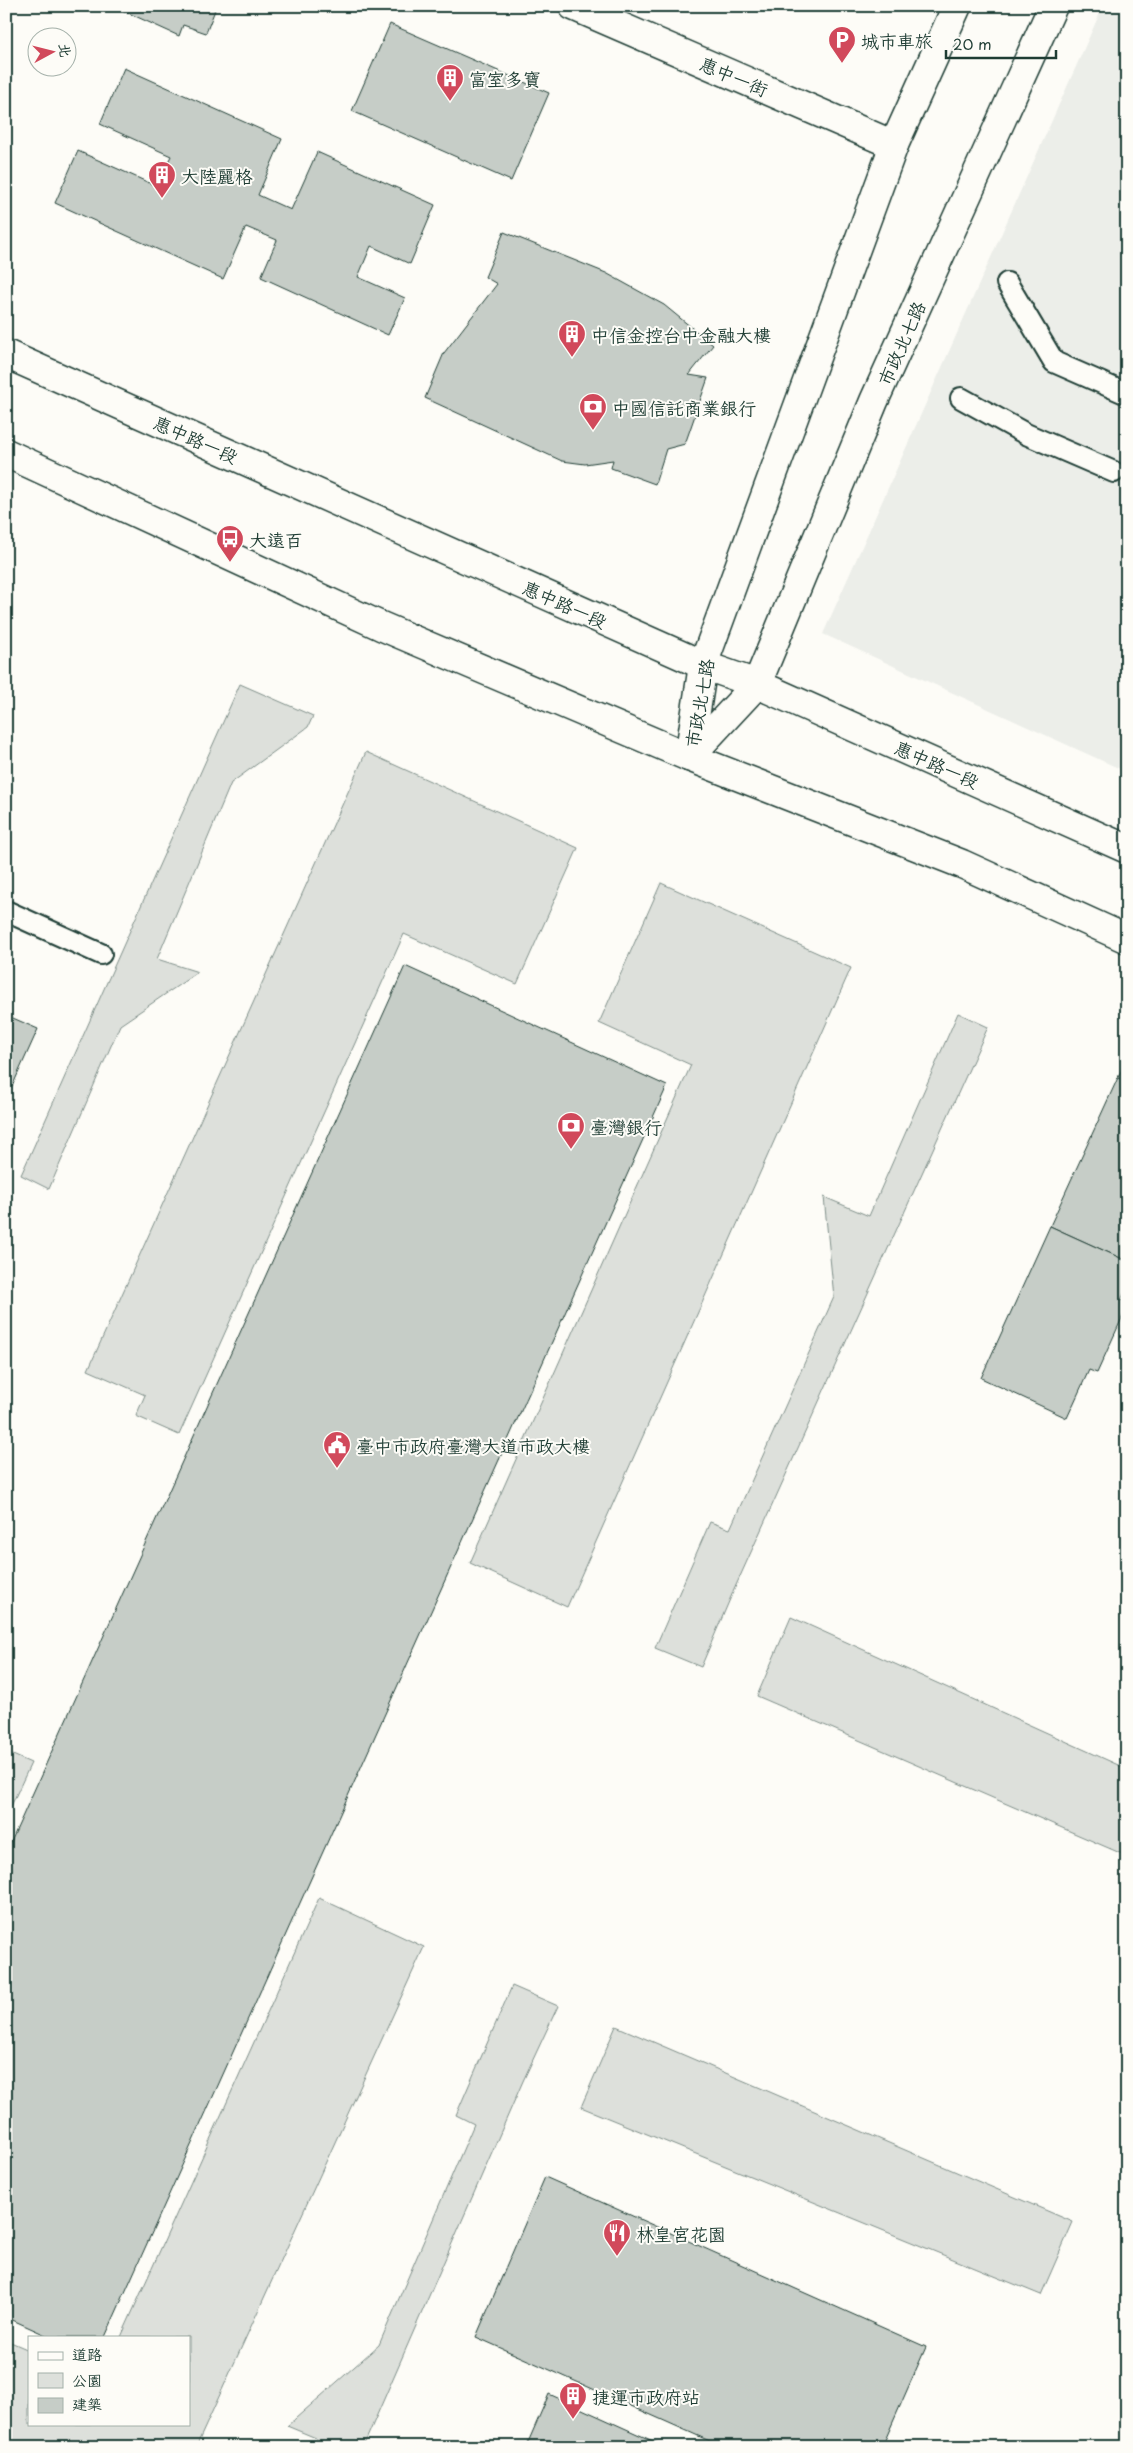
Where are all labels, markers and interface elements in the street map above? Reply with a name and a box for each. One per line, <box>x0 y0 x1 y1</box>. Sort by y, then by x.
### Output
parking icon: 城市車旅 <box>827 25 857 64</box>
place label: 城市車旅 <box>861 27 933 54</box>
north arrow <box>28 28 78 78</box>
scale bar <box>946 28 1056 60</box>
text: 20 m <box>953 32 992 55</box>
text: 北 <box>54 42 77 59</box>
street label: 惠中一街 <box>696 50 772 102</box>
building icon: 富室多寶 <box>435 63 465 102</box>
place label: 富室多寶 <box>469 65 541 92</box>
building icon: 大陸麗格 <box>147 160 177 199</box>
place label: 大陸麗格 <box>181 162 253 189</box>
street label: 市政北七路 <box>870 296 932 390</box>
building icon: 中信金控台中金融大樓 <box>557 319 587 358</box>
place label: 中信金控台中金融大樓 <box>591 321 771 348</box>
bank icon: 中國信託商業銀行 <box>578 392 608 431</box>
place label: 中國信託商業銀行 <box>612 394 756 421</box>
street label: 惠中路一段 <box>149 408 243 470</box>
bus stop icon: 大遠百 <box>215 524 245 563</box>
place label: 大遠百 <box>249 526 303 553</box>
street label: 惠中路一段 <box>518 573 612 635</box>
street label: 市政北七路 <box>678 656 720 750</box>
street label: 惠中路一段 <box>890 733 984 795</box>
bank icon: 臺灣銀行 <box>556 1111 586 1150</box>
place label: 臺灣銀行 <box>590 1113 662 1140</box>
public building icon: 臺中市政府臺灣大道市政大樓 <box>322 1430 352 1469</box>
place label: 臺中市政府臺灣大道市政大樓 <box>356 1432 590 1459</box>
restaurant icon: 林皇宮花園 <box>602 2218 632 2257</box>
place label: 林皇宮花園 <box>636 2220 726 2247</box>
legend <box>28 2336 190 2426</box>
text: 道路 <box>72 2342 102 2365</box>
text: 公園 <box>72 2368 102 2391</box>
building icon: 捷運市政府站 <box>558 2381 588 2420</box>
place label: 捷運市政府站 <box>592 2383 700 2410</box>
text: 建築 <box>72 2392 102 2415</box>

